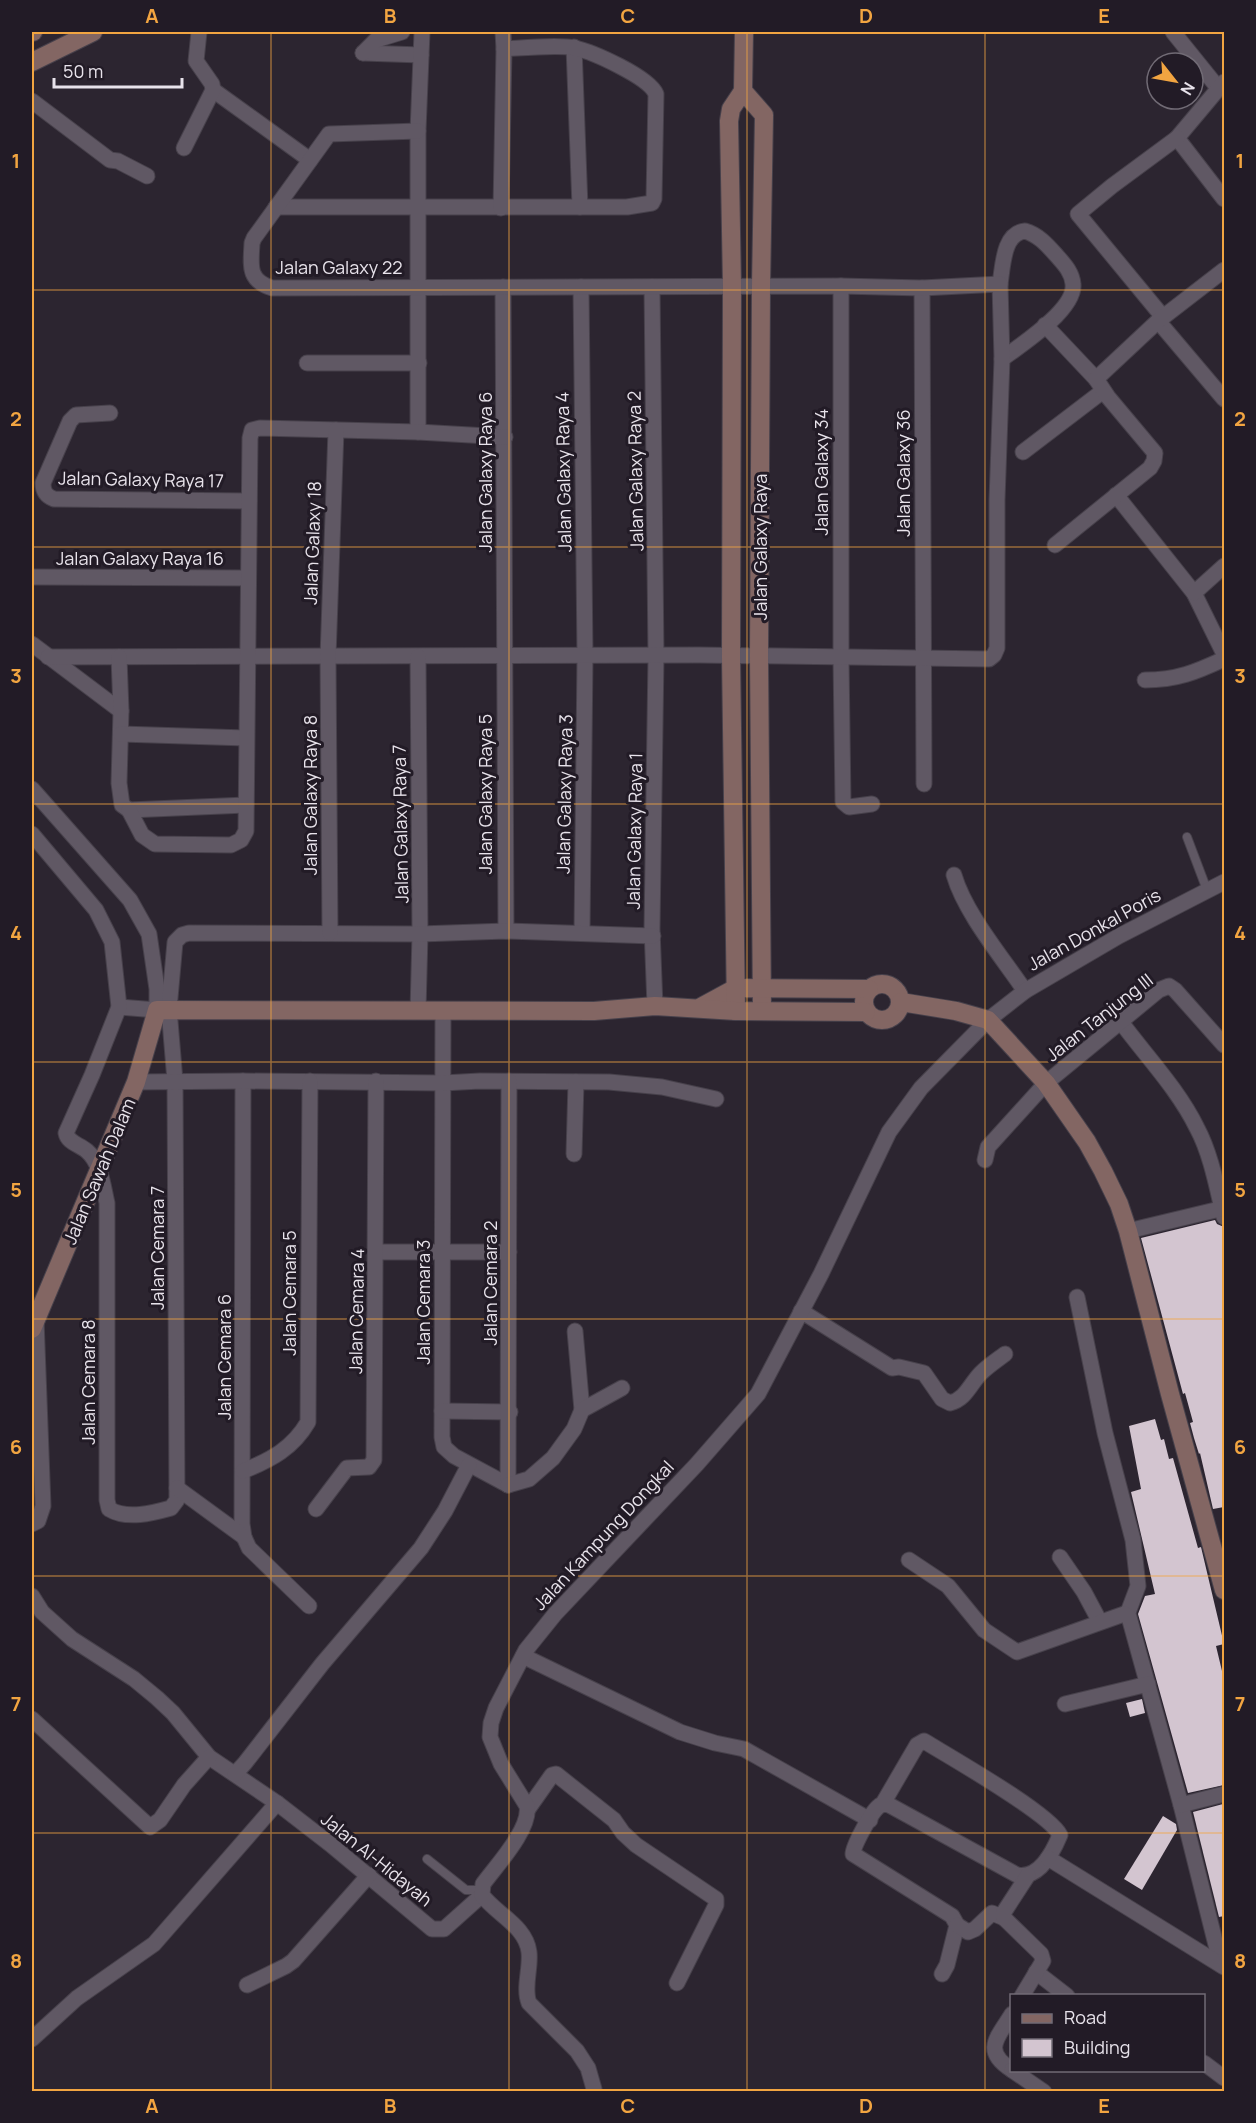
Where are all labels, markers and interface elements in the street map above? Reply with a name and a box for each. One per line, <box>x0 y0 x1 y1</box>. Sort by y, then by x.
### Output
text: A <box>145 2 159 29</box>
text: B <box>384 2 397 29</box>
text: C <box>621 2 635 29</box>
text: D <box>859 2 873 29</box>
text: E <box>1098 2 1110 29</box>
scale bar <box>54 51 182 89</box>
north arrow <box>1145 51 1205 111</box>
text: 50 m <box>63 59 103 83</box>
text: N <box>1175 78 1200 99</box>
text: 1 <box>12 147 20 174</box>
text: 1 <box>1236 147 1244 174</box>
street label: Jalan Galaxy 22 <box>276 255 402 279</box>
street label: Jalan Galaxy Raya 6 <box>473 391 497 553</box>
street label: Jalan Galaxy Raya 2 <box>622 391 648 551</box>
street label: Jalan Galaxy Raya 4 <box>550 392 576 552</box>
text: 2 <box>10 405 22 432</box>
text: 2 <box>1234 405 1246 432</box>
street label: Jalan Galaxy 34 <box>809 409 833 535</box>
street label: Jalan Galaxy 36 <box>891 409 915 537</box>
street label: Jalan Galaxy Raya 17 <box>58 466 224 492</box>
street label: Jalan Galaxy Raya <box>748 474 772 620</box>
street label: Jalan Galaxy 18 <box>298 481 326 605</box>
street label: Jalan Galaxy Raya 16 <box>56 546 224 570</box>
text: 3 <box>10 662 22 689</box>
text: 3 <box>1234 662 1246 689</box>
street label: Jalan Galaxy Raya 5 <box>473 714 497 874</box>
street label: Jalan Galaxy Raya 3 <box>551 714 577 874</box>
street label: Jalan Galaxy Raya 8 <box>298 715 322 875</box>
street label: Jalan Galaxy Raya 7 <box>387 744 413 904</box>
street label: Jalan Galaxy Raya 1 <box>621 752 647 910</box>
street label: Jalan Donkal Poris <box>1023 882 1165 976</box>
text: 4 <box>10 919 22 946</box>
text: 4 <box>1234 919 1246 946</box>
street label: Jalan Tanjung III <box>1040 968 1158 1066</box>
street label: Jalan Sawah Dalam <box>57 1094 141 1248</box>
text: 5 <box>10 1176 22 1203</box>
text: 5 <box>1234 1176 1246 1203</box>
street label: Jalan Cemara 7 <box>145 1186 169 1310</box>
street label: Jalan Cemara 2 <box>478 1220 502 1346</box>
street label: Jalan Cemara 5 <box>277 1230 301 1356</box>
street label: Jalan Cemara 3 <box>411 1240 435 1364</box>
street label: Jalan Cemara 4 <box>343 1248 369 1374</box>
street label: Jalan Cemara 6 <box>212 1294 236 1420</box>
street label: Jalan Cemara 8 <box>76 1319 100 1445</box>
text: 6 <box>10 1433 22 1460</box>
text: 6 <box>1234 1433 1246 1460</box>
street label: Jalan Kampung Dongkal <box>527 1455 679 1615</box>
text: 7 <box>11 1690 21 1717</box>
text: 7 <box>1235 1690 1245 1717</box>
street label: Jalan Al-Hidayah <box>316 1807 438 1911</box>
text: 8 <box>10 1947 22 1974</box>
text: 8 <box>1234 1947 1246 1974</box>
legend <box>1010 1994 1205 2072</box>
text: Road <box>1064 2005 1107 2029</box>
text: Building <box>1064 2035 1130 2059</box>
text: A <box>145 2092 159 2119</box>
text: B <box>384 2092 397 2119</box>
text: C <box>621 2092 635 2119</box>
text: D <box>859 2092 873 2119</box>
text: E <box>1098 2092 1110 2119</box>

